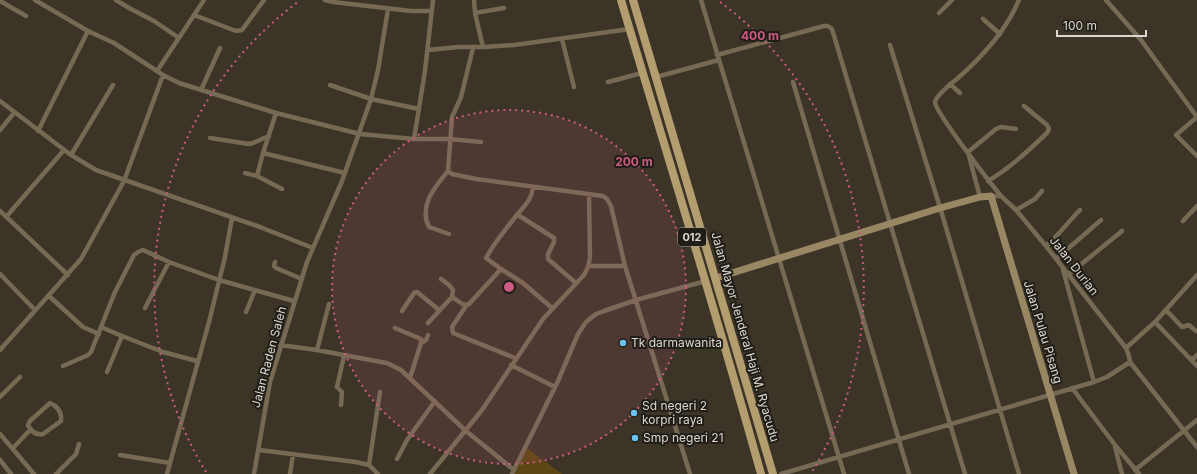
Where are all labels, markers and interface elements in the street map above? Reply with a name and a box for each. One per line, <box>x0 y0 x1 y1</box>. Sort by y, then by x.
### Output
scale bar <box>1057 12 1146 38</box>
text: 100 m <box>1063 18 1097 33</box>
text: 400 m <box>741 28 779 43</box>
text: 200 m <box>615 154 653 169</box>
road number: 012 <box>678 228 706 246</box>
street label: Jalan Mayor Jenderal Haji M. Ryacudu <box>708 230 783 444</box>
street label: Jalan Durian <box>1047 233 1102 298</box>
street label: Jalan Pulau Pisang <box>1021 279 1066 385</box>
centre of rings <box>502 280 516 294</box>
street label: Jalan Raden Saleh <box>248 305 289 409</box>
place label: Tk darmawanita <box>631 335 722 350</box>
marker: Tk darmawanita <box>618 338 628 348</box>
place label: Sd negeri 2 korpri raya <box>642 398 707 427</box>
marker: Sd negeri 2 korpri raya <box>629 408 639 418</box>
place label: Smp negeri 21 <box>643 430 724 445</box>
marker: Smp negeri 21 <box>630 433 640 443</box>

